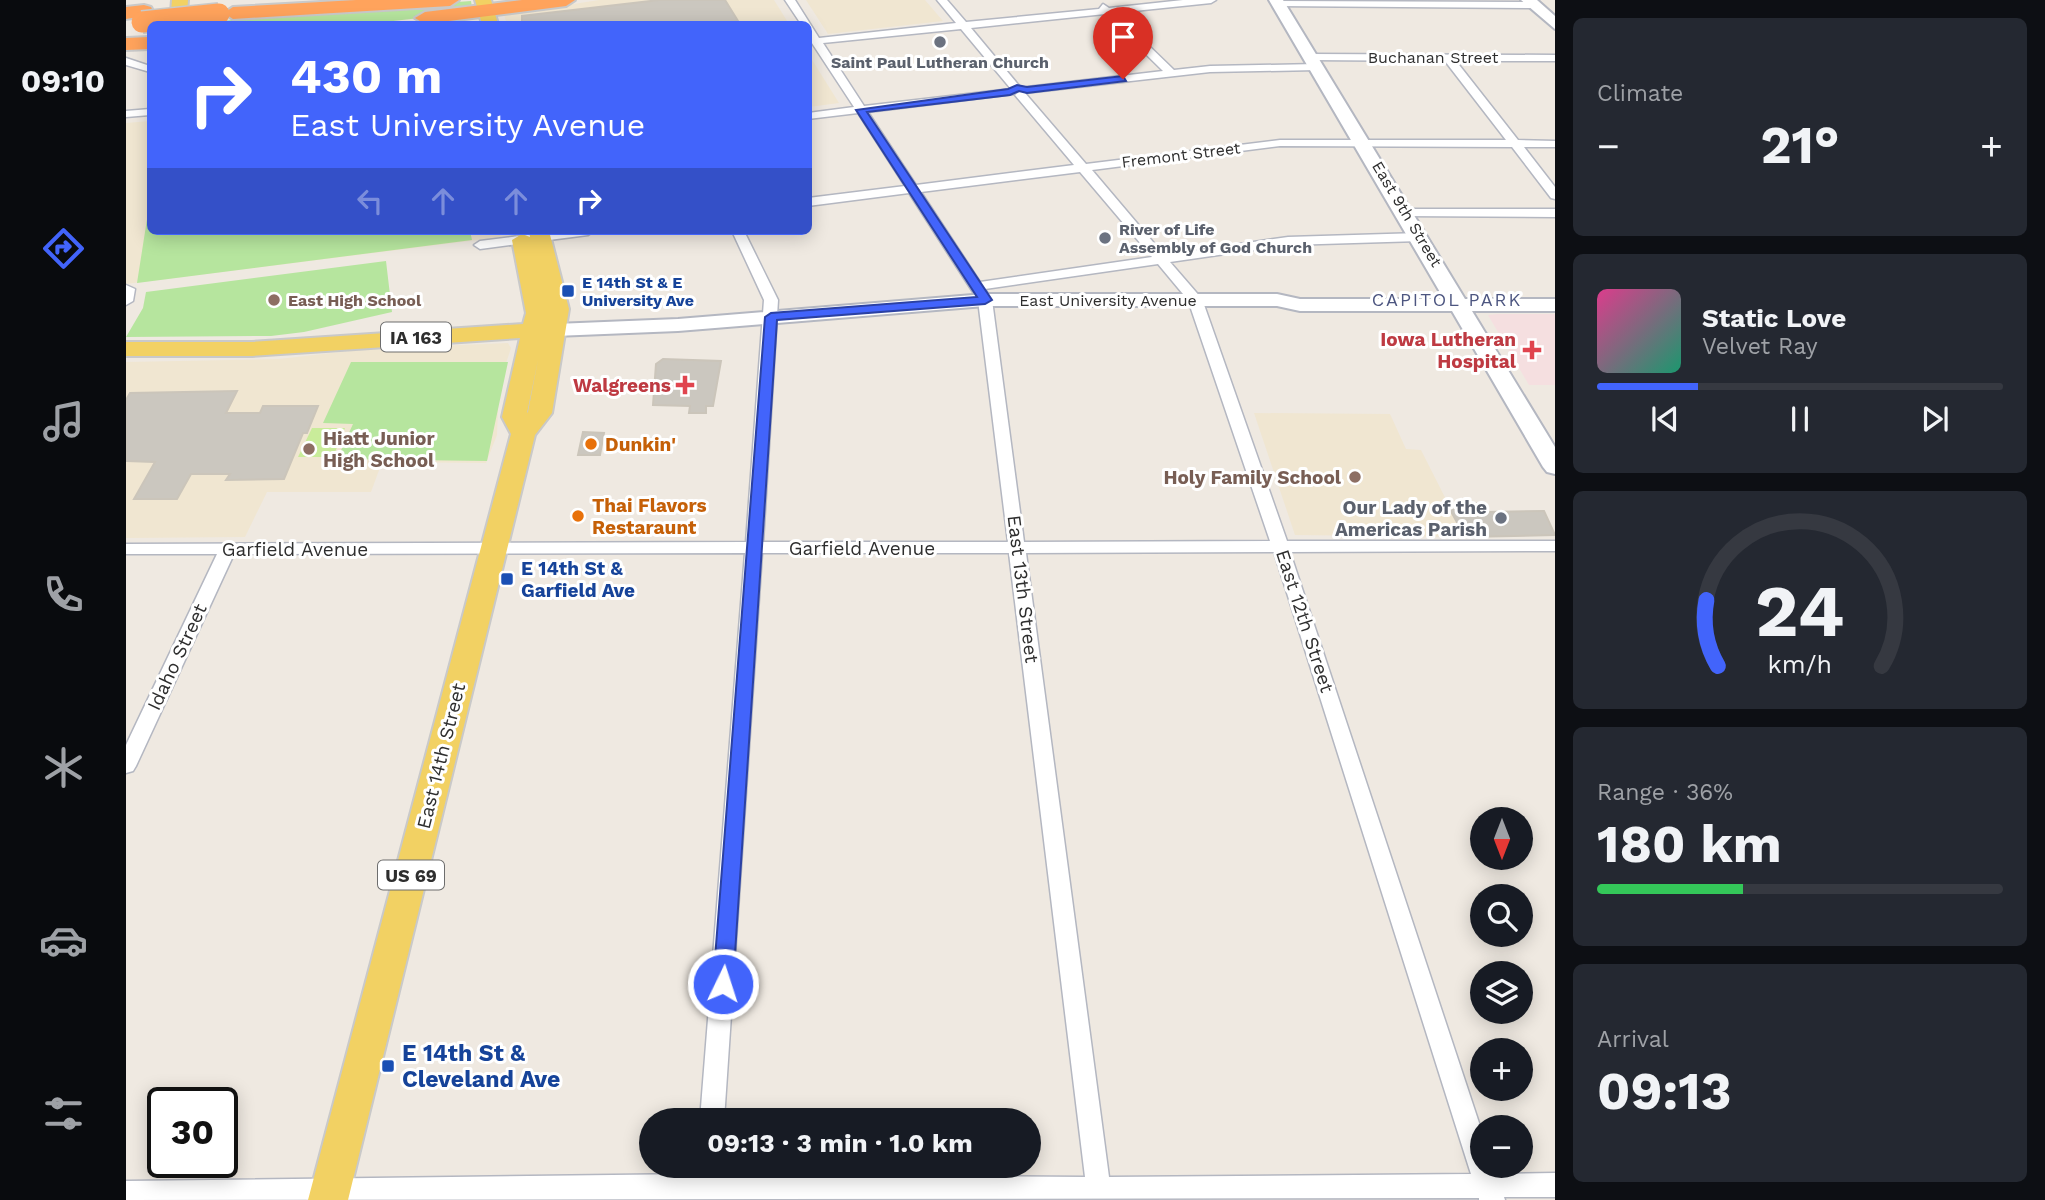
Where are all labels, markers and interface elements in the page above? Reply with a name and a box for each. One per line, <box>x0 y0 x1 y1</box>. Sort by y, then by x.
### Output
pin <box>1093 7 1153 79</box>
icon: arrive <box>1104 18 1142 56</box>
marker: Saint Paul Lutheran Church <box>932 34 948 50</box>
text: 430 m <box>290 47 442 105</box>
street label: Buchanan Street <box>1368 48 1499 67</box>
icon: right <box>175 49 266 140</box>
place label: Saint Paul Lutheran Church <box>831 53 1049 72</box>
text: 09:10 <box>21 62 105 100</box>
text: Climate <box>1597 80 1683 107</box>
text: East University Avenue <box>290 106 645 144</box>
text: 21° <box>1760 115 1840 176</box>
text: − <box>1597 124 1620 168</box>
text: + <box>1980 124 2003 168</box>
street label: Fremont Street <box>1120 138 1242 172</box>
street label: East 9th Street <box>1368 158 1446 271</box>
icon: left <box>351 182 389 220</box>
icon: ahead <box>424 182 462 220</box>
icon: ahead <box>497 182 535 220</box>
icon: right <box>570 182 608 220</box>
place label: River of Life Assembly of God Church <box>1119 220 1312 257</box>
icon: directions <box>39 224 88 273</box>
marker: River of Life Assembly of God Church <box>1097 230 1113 246</box>
place label: E 14th St & E University Ave <box>582 273 694 310</box>
marker: E 14th St & E University Ave <box>560 283 576 299</box>
district label: CAPITOL PARK <box>1372 289 1522 310</box>
place label: East High School <box>288 291 422 310</box>
street label: East University Avenue <box>1019 291 1197 310</box>
marker: East High School <box>266 292 282 308</box>
text: Static Love <box>1702 303 1846 333</box>
road number: IA 163 <box>381 323 451 352</box>
place label: Iowa Lutheran Hospital <box>1380 328 1517 373</box>
text: Velvet Ray <box>1702 333 1818 360</box>
marker: Iowa Lutheran Hospital <box>1522 340 1542 360</box>
place label: Walgreens <box>573 374 671 397</box>
marker: Walgreens <box>677 377 693 393</box>
icon: music <box>39 397 88 446</box>
icon: previous <box>1646 400 1684 438</box>
icon: pause <box>1781 400 1819 438</box>
icon: next <box>1916 400 1954 438</box>
place label: Hiatt Junior High School <box>323 427 435 472</box>
place label: Dunkin' <box>605 433 676 456</box>
marker: Dunkin' <box>583 436 599 452</box>
marker: Hiatt Junior High School <box>301 441 317 457</box>
place label: Holy Family School <box>1163 466 1342 489</box>
marker: Holy Family School <box>1347 469 1363 485</box>
place label: Thai Flavors Restaraunt <box>592 494 707 539</box>
place label: Our Lady of the Americas Parish <box>1335 496 1487 541</box>
marker: Thai Flavors Restaraunt <box>570 508 586 524</box>
marker: Our Lady of the Americas Parish <box>1493 510 1509 526</box>
street label: East 13th Street <box>1003 514 1043 664</box>
street label: Garfield Avenue <box>789 537 935 560</box>
street label: Garfield Avenue <box>222 538 368 561</box>
street label: East 12th Street <box>1271 547 1339 695</box>
place label: E 14th St & Garfield Ave <box>521 557 635 602</box>
text: 24 <box>1755 568 1845 654</box>
icon: phone <box>39 570 88 619</box>
marker: E 14th St & Garfield Ave <box>499 571 515 587</box>
street label: Idaho Street <box>142 600 212 714</box>
text: km/h <box>1768 650 1832 679</box>
street label: East 14th Street <box>412 681 470 831</box>
icon: climate <box>39 743 88 792</box>
text: Range · 36% <box>1597 779 1733 806</box>
north arrow <box>1470 807 1533 870</box>
map controls <box>1470 807 1533 1178</box>
text: 180 km <box>1597 814 1782 875</box>
road number: US 69 <box>378 860 444 890</box>
button: search <box>1470 884 1533 947</box>
icon: car <box>39 916 88 965</box>
position arrow <box>686 947 760 1021</box>
button: layers <box>1470 961 1533 1024</box>
text: Arrival <box>1597 1026 1669 1053</box>
button: + <box>1470 1038 1533 1101</box>
place label: E 14th St & Cleveland Ave <box>402 1040 560 1093</box>
marker: E 14th St & Cleveland Ave <box>380 1058 396 1074</box>
text: 09:13 <box>1597 1061 1731 1122</box>
speed limit sign: 30 <box>147 1087 238 1178</box>
icon: filters <box>39 1089 88 1138</box>
button: − <box>1470 1115 1533 1178</box>
text: 09:13 · 3 min · 1.0 km <box>707 1128 973 1158</box>

